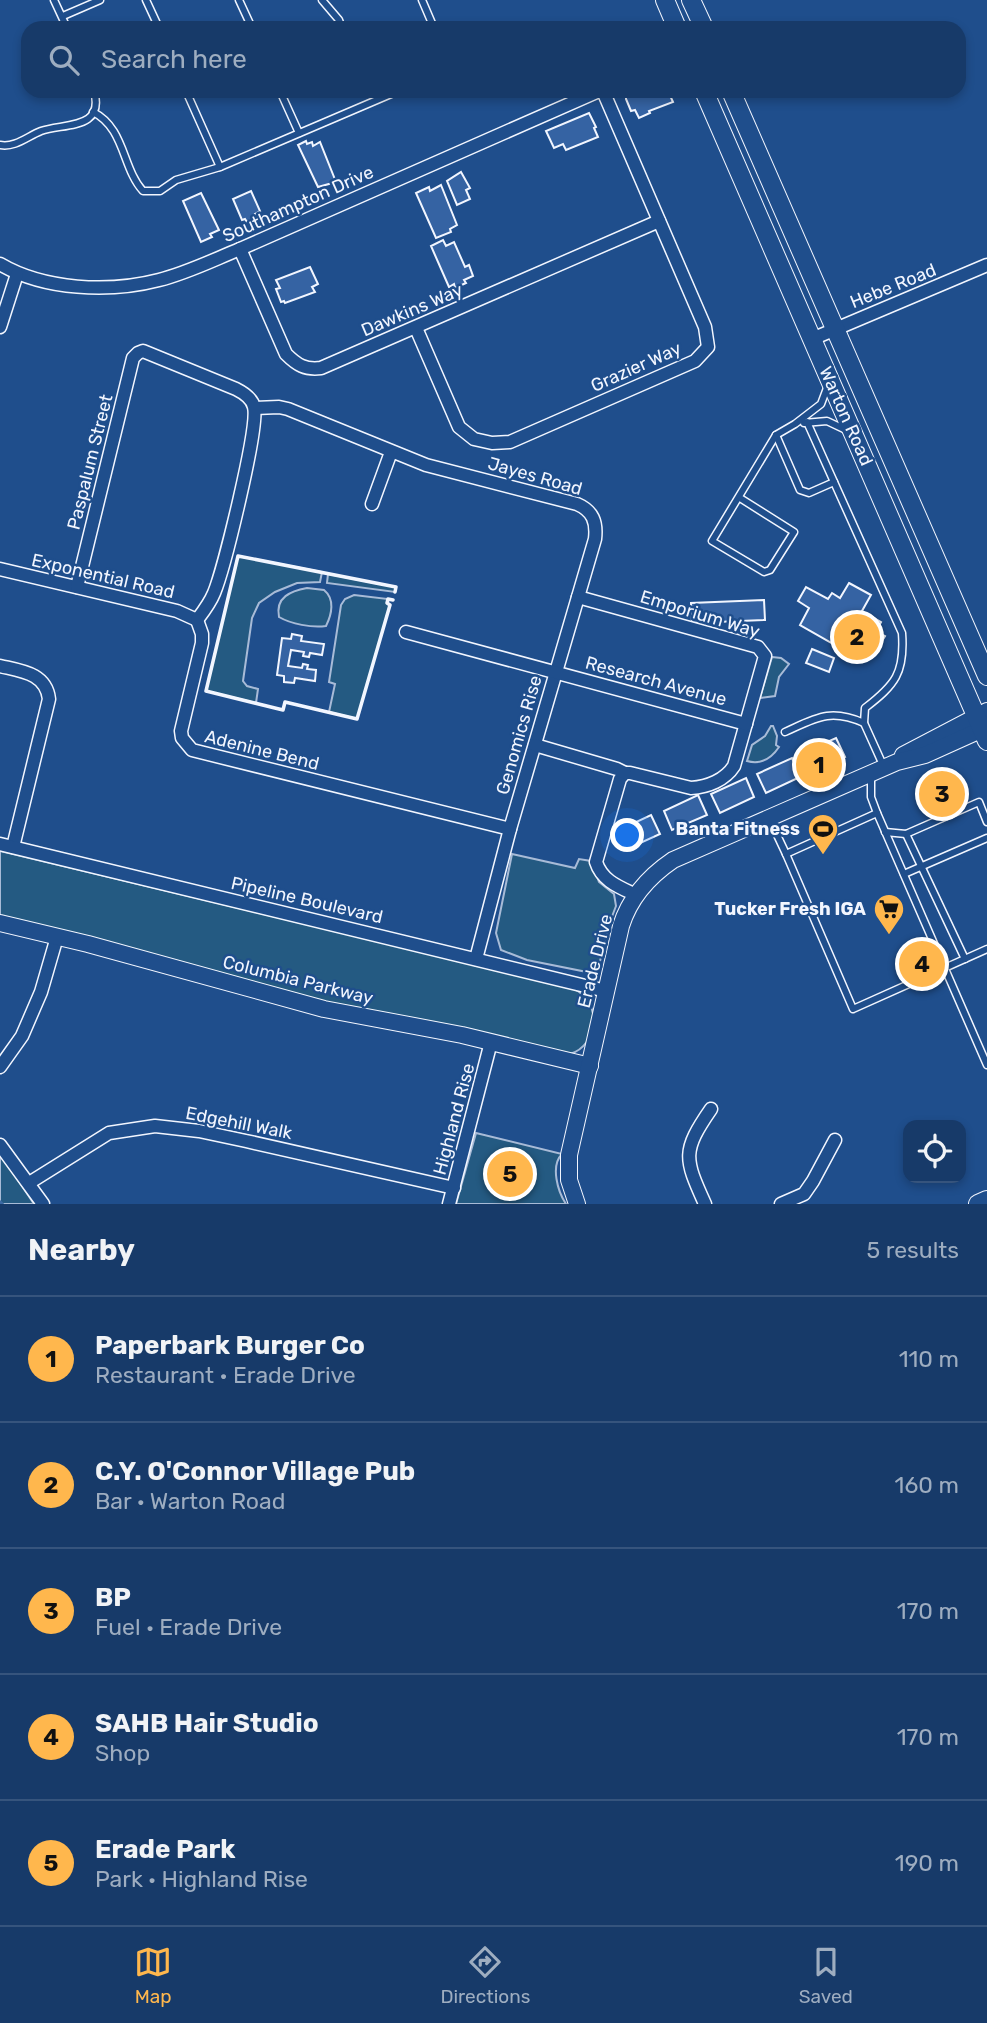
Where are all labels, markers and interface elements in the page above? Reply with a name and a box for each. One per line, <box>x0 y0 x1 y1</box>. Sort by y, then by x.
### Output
search box <box>21 21 966 98</box>
icon: search <box>45 41 83 79</box>
text: Search here <box>101 44 247 75</box>
street label: Southampton Drive <box>219 161 377 247</box>
street label: Hebe Road <box>847 259 939 313</box>
street label: Dawkins Way <box>358 279 466 341</box>
street label: Grazier Way <box>587 337 685 397</box>
street label: Warton Road <box>814 363 878 469</box>
street label: Paspalum Street <box>63 392 117 532</box>
street label: Jayes Road <box>485 452 585 500</box>
street label: Exponential Road <box>29 549 177 603</box>
street label: Emporium Way <box>638 585 762 643</box>
pin: 2 <box>834 611 880 663</box>
street label: Research Avenue <box>583 652 729 710</box>
street label: Genomics Rise <box>491 673 547 797</box>
street label: Adenine Bend <box>203 725 321 775</box>
pin: 1 <box>796 739 842 791</box>
pin: 3 <box>919 768 965 820</box>
sports icon: Banta Fitness <box>806 812 840 856</box>
your location <box>610 818 644 852</box>
place label: Banta Fitness <box>676 818 800 840</box>
street label: Pipeline Boulevard <box>229 872 385 928</box>
supermarket icon: Tucker Fresh IGA <box>872 892 906 936</box>
place label: Tucker Fresh IGA <box>714 898 866 920</box>
street label: Erade Drive <box>573 912 617 1010</box>
pin: 4 <box>899 938 945 990</box>
street label: Columbia Parkway <box>221 951 376 1009</box>
street label: Highland Rise <box>429 1061 479 1177</box>
street label: Edgehill Walk <box>184 1102 295 1144</box>
map controls <box>903 1120 966 1183</box>
button: locate <box>903 1120 966 1183</box>
pin: 5 <box>487 1148 533 1200</box>
text: Nearby <box>28 1232 135 1268</box>
text: 5 results <box>866 1236 959 1264</box>
text: Paperbark Burger Co <box>95 1330 365 1361</box>
text: 1 <box>45 1345 57 1373</box>
text: 110 m <box>899 1345 959 1373</box>
text: Restaurant · Erade Drive <box>95 1361 356 1389</box>
text: C.Y. O'Connor Village Pub <box>95 1456 415 1487</box>
text: 2 <box>44 1471 58 1499</box>
text: 160 m <box>895 1471 959 1499</box>
text: Bar · Warton Road <box>95 1487 285 1515</box>
text: BP <box>95 1582 131 1613</box>
text: 3 <box>43 1597 59 1625</box>
text: 170 m <box>897 1597 959 1625</box>
text: Fuel · Erade Drive <box>95 1613 282 1641</box>
text: SAHB Hair Studio <box>95 1708 319 1739</box>
text: 4 <box>43 1723 59 1751</box>
text: 170 m <box>897 1723 959 1751</box>
text: Shop <box>95 1739 150 1767</box>
text: Erade Park <box>95 1834 236 1865</box>
text: 5 <box>44 1849 58 1877</box>
text: 190 m <box>895 1849 959 1877</box>
text: Park · Highland Rise <box>95 1865 308 1893</box>
tab: Map <box>134 1943 172 2008</box>
tab: Directions <box>440 1943 530 2008</box>
tab: Saved <box>799 1943 853 2008</box>

